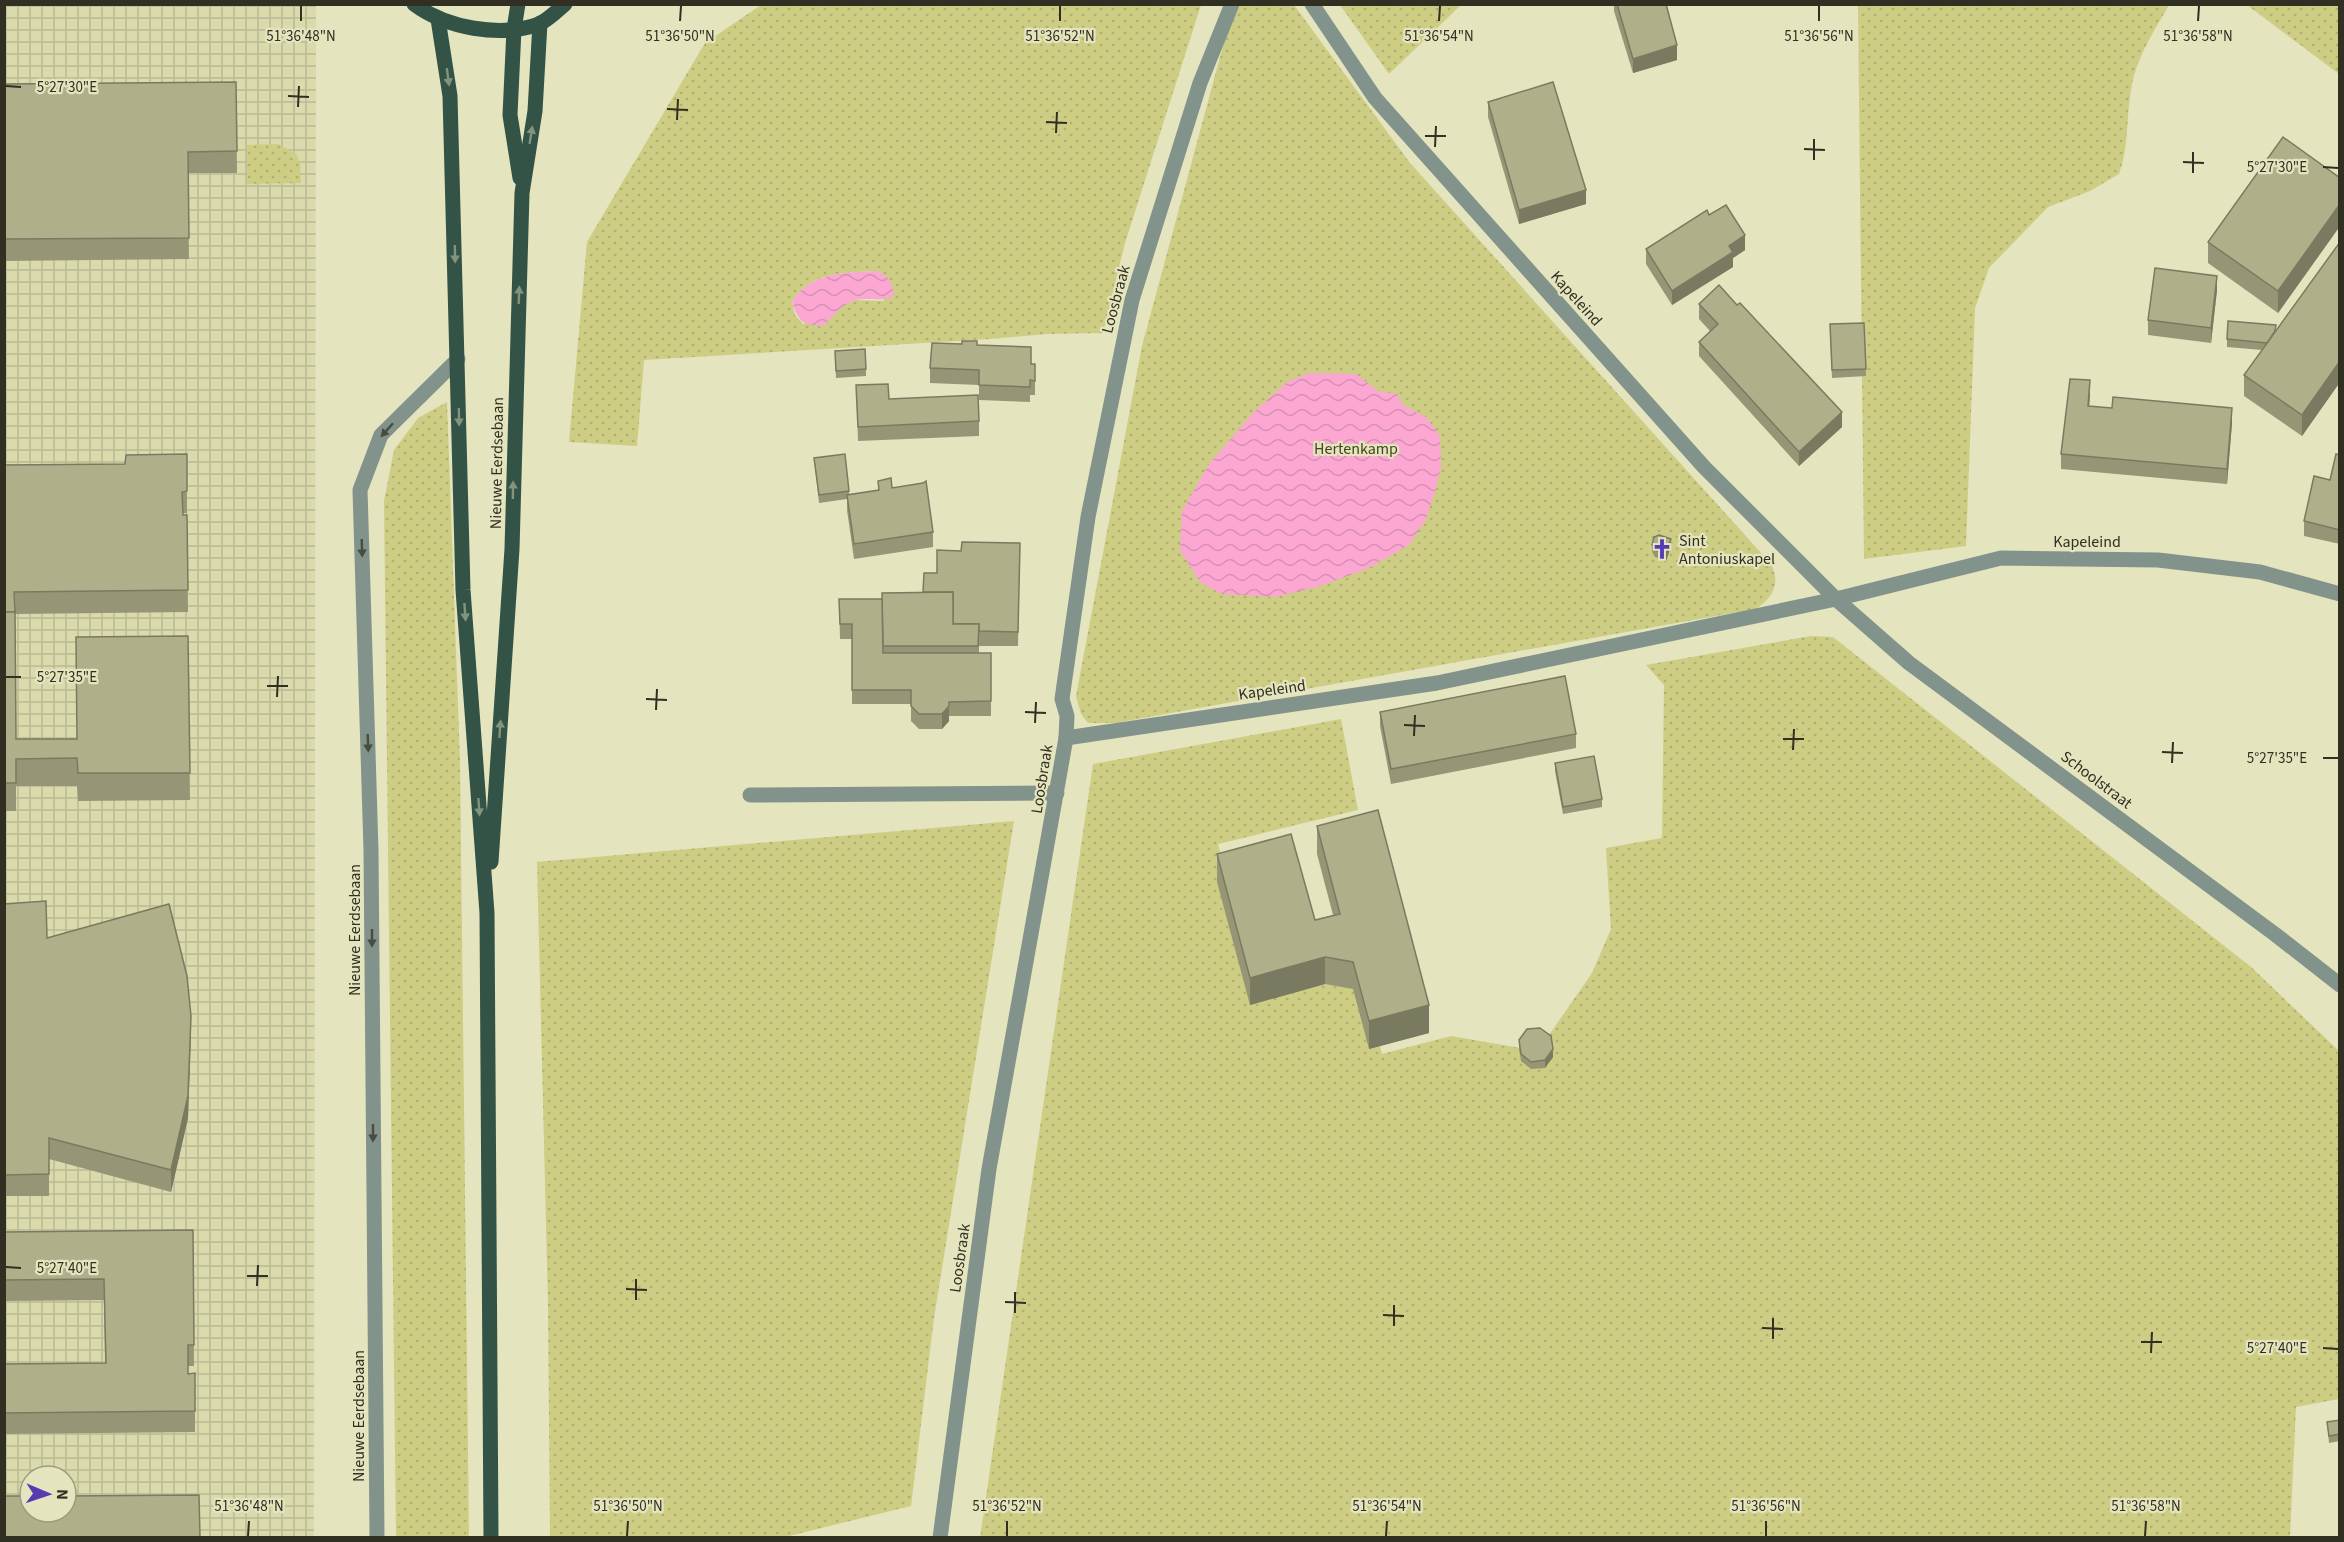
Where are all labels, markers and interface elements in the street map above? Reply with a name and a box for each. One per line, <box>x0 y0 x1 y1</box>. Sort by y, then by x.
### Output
text: 51°36'48"N <box>266 26 336 47</box>
text: 51°36'50"N <box>645 26 715 47</box>
text: 51°36'52"N <box>1025 26 1095 47</box>
text: 51°36'54"N <box>1404 26 1474 47</box>
text: 51°36'56"N <box>1784 26 1854 47</box>
text: 51°36'58"N <box>2163 26 2233 47</box>
one-way arrow <box>443 68 452 87</box>
text: 5°27'30"E <box>37 77 97 98</box>
one-way arrow <box>527 125 536 144</box>
text: 5°27'30"E <box>2247 157 2307 178</box>
one-way arrow <box>450 244 460 263</box>
street label: Loosbraak <box>1096 263 1136 336</box>
street label: Kapeleind <box>1545 266 1607 331</box>
one-way arrow <box>514 286 524 305</box>
street label: Nieuwe Eerdsebaan <box>485 397 509 529</box>
one-way arrow <box>454 408 464 427</box>
one-way arrow <box>381 422 394 437</box>
park label: Hertenkamp <box>1314 438 1398 460</box>
one-way arrow <box>509 481 518 500</box>
place label: Sint Antoniuskapel <box>1679 530 1775 570</box>
street label: Kapeleind <box>2053 531 2121 553</box>
church icon: Sint Antoniuskapel <box>1650 537 1674 561</box>
one-way arrow <box>357 538 367 557</box>
one-way arrow <box>460 603 470 622</box>
text: 5°27'35"E <box>37 667 97 688</box>
street label: Kapeleind <box>1237 674 1307 706</box>
one-way arrow <box>496 719 505 738</box>
one-way arrow <box>363 733 372 752</box>
street label: Loosbraak <box>1026 743 1058 815</box>
street label: Schoolstraat <box>2056 746 2137 814</box>
text: 5°27'35"E <box>2247 748 2307 769</box>
one-way arrow <box>474 797 484 816</box>
street label: Nieuwe Eerdsebaan <box>344 864 366 996</box>
one-way arrow <box>367 928 376 947</box>
one-way arrow <box>368 1123 378 1142</box>
street label: Loosbraak <box>944 1222 976 1294</box>
text: 5°27'40"E <box>37 1258 97 1279</box>
text: 5°27'40"E <box>2247 1338 2307 1359</box>
street label: Nieuwe Eerdsebaan <box>348 1350 370 1482</box>
north arrow <box>18 1464 78 1524</box>
text: N <box>51 1489 73 1500</box>
text: 51°36'48"N <box>214 1496 284 1517</box>
text: 51°36'50"N <box>593 1496 663 1517</box>
text: 51°36'52"N <box>972 1496 1042 1517</box>
text: 51°36'54"N <box>1352 1496 1422 1517</box>
text: 51°36'56"N <box>1731 1496 1801 1517</box>
text: 51°36'58"N <box>2111 1496 2181 1517</box>

